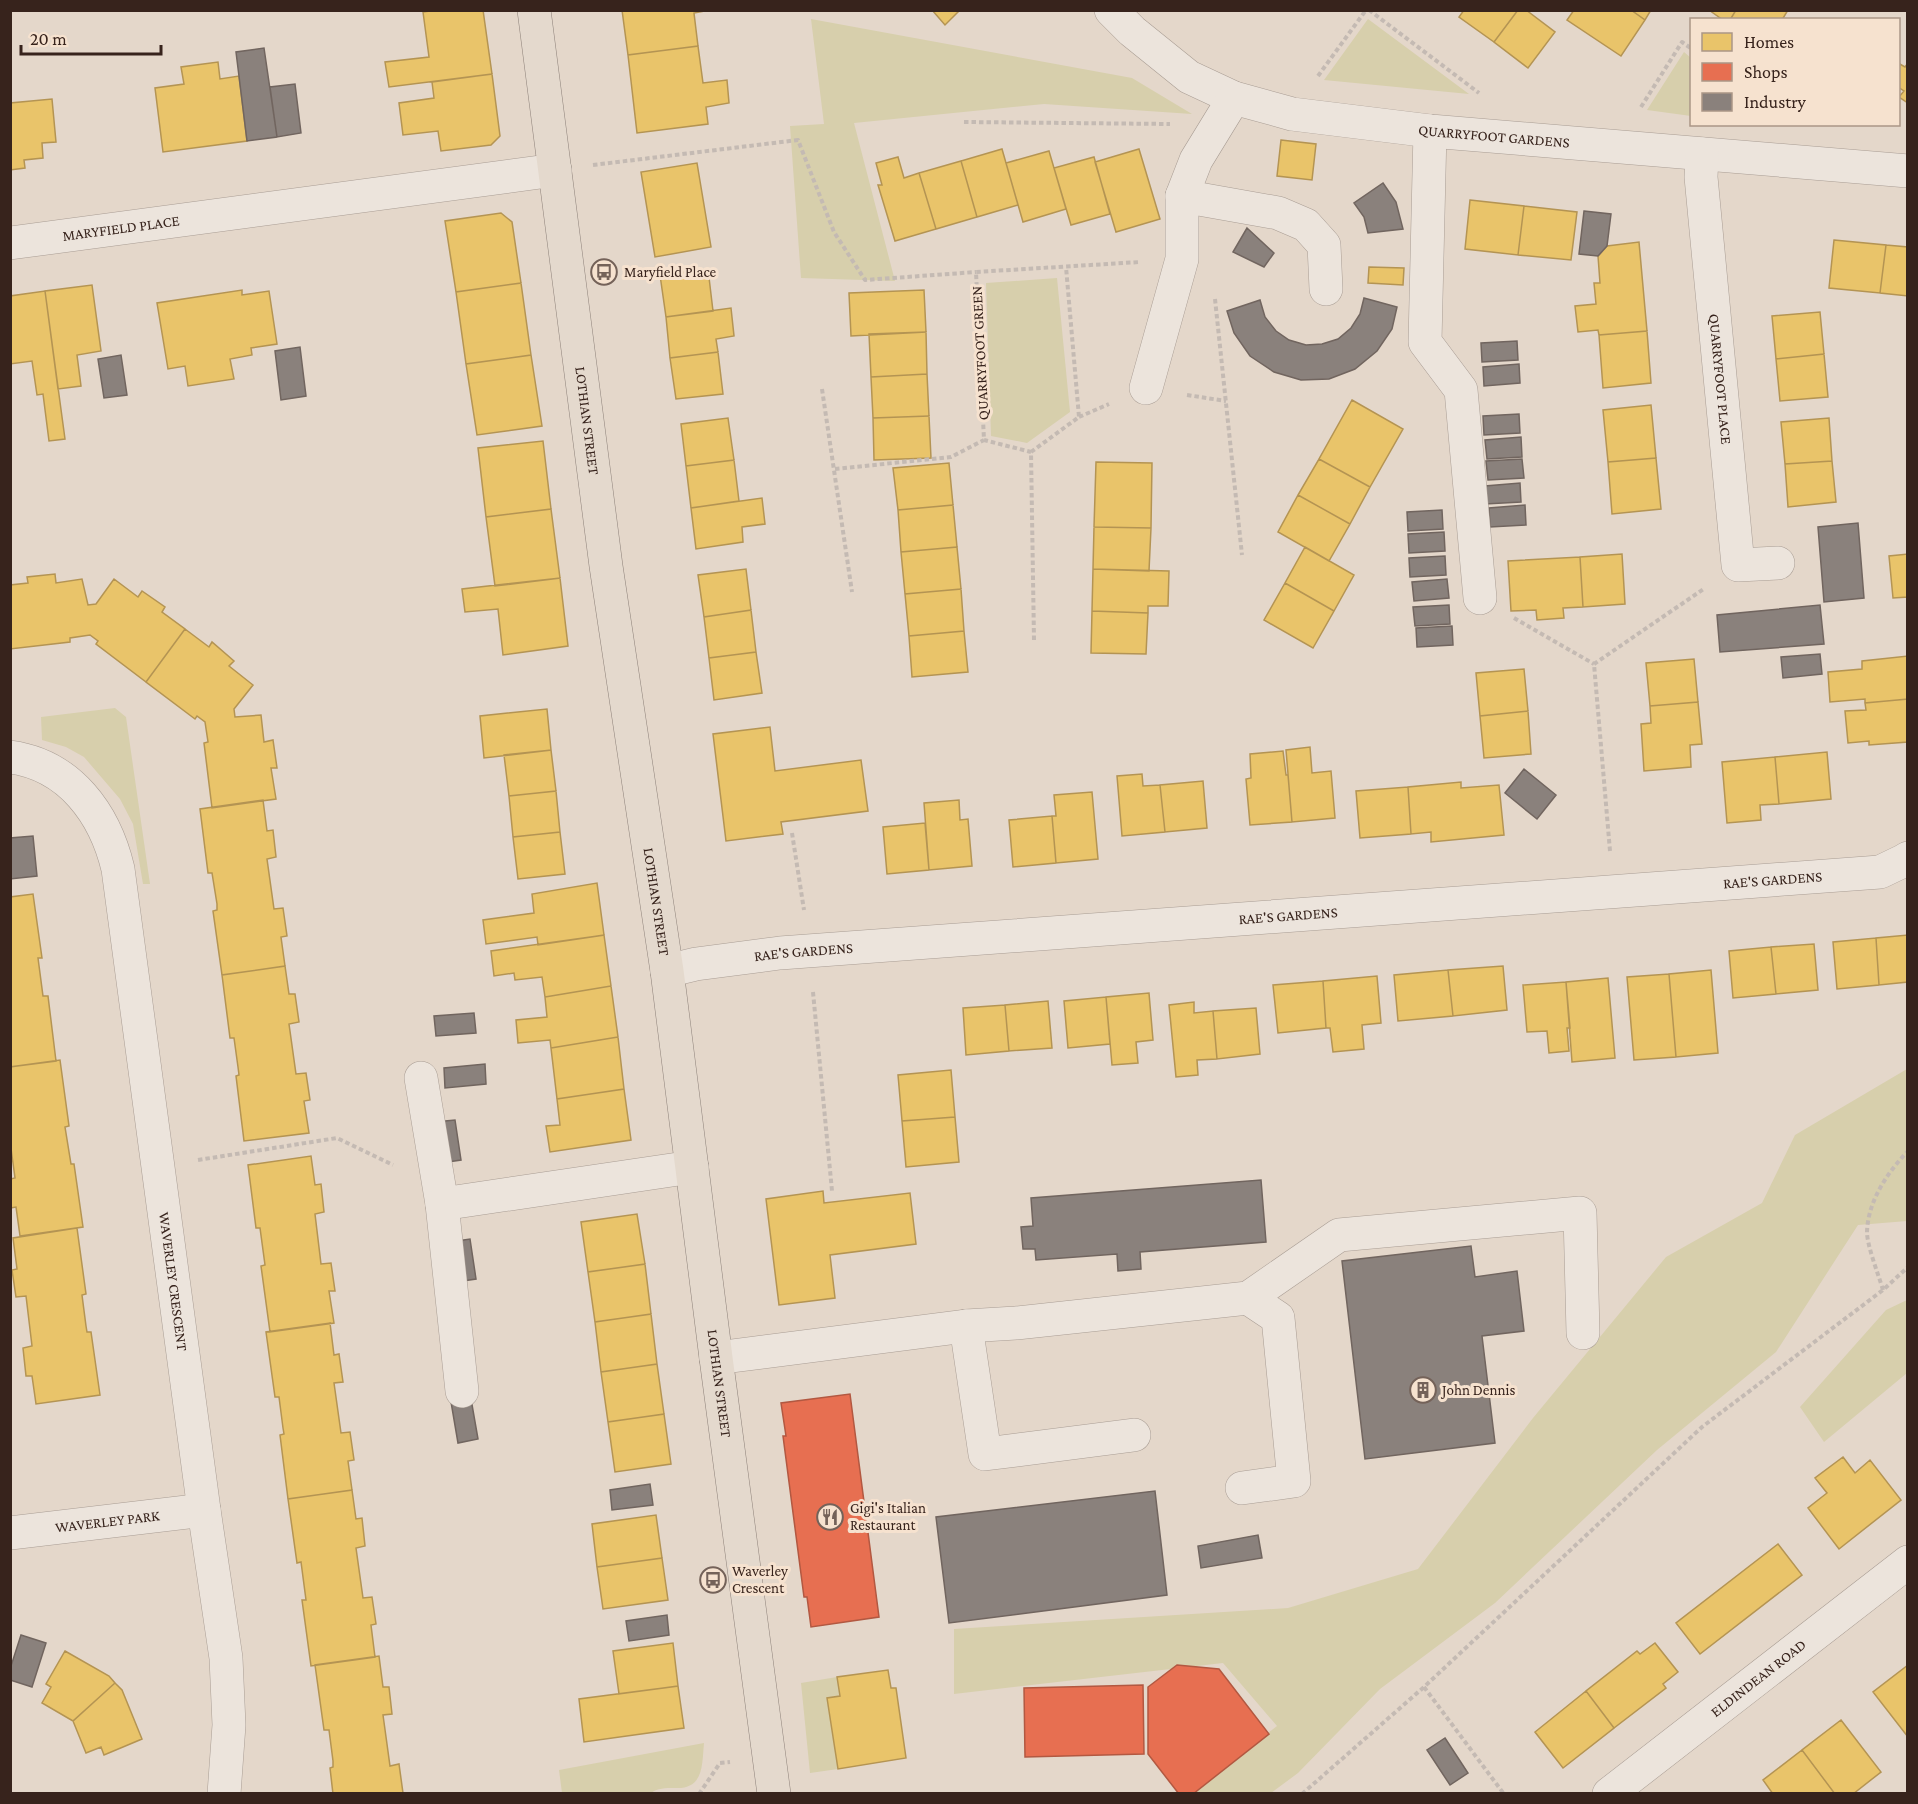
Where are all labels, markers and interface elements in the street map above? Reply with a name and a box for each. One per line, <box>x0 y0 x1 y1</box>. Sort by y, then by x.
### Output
scale bar <box>21 18 160 56</box>
legend <box>1690 18 1900 126</box>
text: 20 m <box>30 29 67 49</box>
text: Homes <box>1744 32 1794 52</box>
text: Shops <box>1744 62 1788 82</box>
text: Industry <box>1744 92 1807 112</box>
street label: QUARRYFOOT GARDENS <box>1417 122 1570 151</box>
street label: MARYFIELD PLACE <box>62 212 180 244</box>
bus stop icon: Maryfield Place <box>589 257 619 287</box>
place label: Maryfield Place <box>624 264 717 281</box>
street label: QUARRYFOOT GREEN <box>968 285 992 421</box>
street label: QUARRYFOOT PLACE <box>1706 313 1734 445</box>
street label: LOTHIAN STREET <box>572 365 602 476</box>
street label: LOTHIAN STREET <box>641 846 673 957</box>
street label: RAE'S GARDENS <box>1723 868 1823 892</box>
street label: RAE'S GARDENS <box>1238 904 1338 927</box>
street label: RAE'S GARDENS <box>753 940 853 964</box>
street label: WAVERLEY CRESCENT <box>156 1211 191 1352</box>
street label: LOTHIAN STREET <box>704 1328 735 1439</box>
building icon: John Dennis <box>1408 1375 1438 1405</box>
place label: John Dennis <box>1440 1382 1515 1399</box>
place label: Gigi's Italian Restaurant <box>850 1500 926 1533</box>
restaurant icon: Gigi's Italian Restaurant <box>815 1502 845 1532</box>
street label: WAVERLEY PARK <box>54 1507 161 1536</box>
place label: Waverley Crescent <box>732 1563 788 1596</box>
bus stop icon: Waverley Crescent <box>698 1565 728 1595</box>
street label: ELDINDEAN ROAD <box>1708 1636 1809 1720</box>

